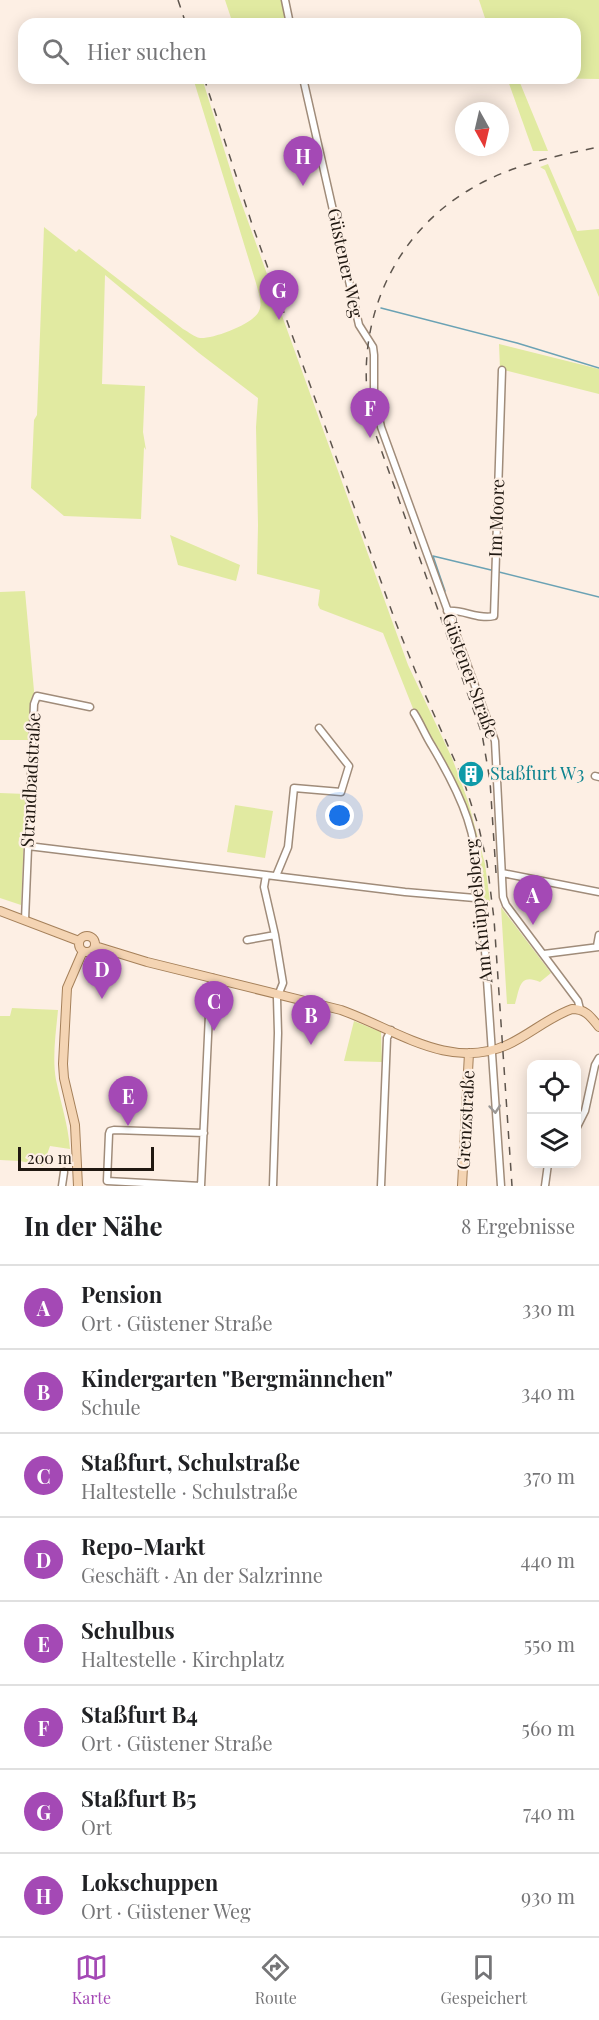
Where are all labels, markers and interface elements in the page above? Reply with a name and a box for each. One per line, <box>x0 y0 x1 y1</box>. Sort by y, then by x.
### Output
search box <box>18 18 581 84</box>
icon: search <box>39 35 72 68</box>
text: Hier suchen <box>87 36 207 66</box>
north arrow <box>455 102 509 156</box>
pin: H <box>284 136 322 186</box>
street label: Güstener Weg <box>323 206 369 320</box>
pin: G <box>260 270 298 320</box>
pin: F <box>350 388 389 438</box>
street label: Im Moore <box>483 478 509 558</box>
street label: Güstener Straße <box>437 610 505 741</box>
street label: Strandbadstraße <box>14 712 46 848</box>
building icon: Staßfurt W3 <box>456 759 486 789</box>
place label: Staßfurt W3 <box>490 761 584 785</box>
your location <box>325 801 354 830</box>
street label: Am Knüppelsberg <box>458 837 498 985</box>
pin: A <box>514 876 552 925</box>
pin: D <box>82 950 122 999</box>
pin: C <box>194 982 234 1031</box>
pin: B <box>292 996 330 1045</box>
map controls <box>527 1060 581 1168</box>
button: locate <box>527 1060 581 1114</box>
street label: Grenzstraße <box>450 1070 480 1170</box>
pin: E <box>108 1076 148 1126</box>
one-way arrow <box>488 1104 501 1113</box>
button: layers <box>527 1114 581 1168</box>
scale bar <box>18 1144 154 1172</box>
text: 200 m <box>27 1147 72 1168</box>
text: In der Nähe <box>24 1208 163 1243</box>
text: 8 Ergebnisse <box>461 1212 575 1239</box>
text: Pension <box>81 1279 162 1309</box>
text: A <box>37 1294 50 1321</box>
text: 330 m <box>522 1294 575 1321</box>
text: Ort · Güstener Straße <box>81 1309 273 1336</box>
text: Kindergarten "Bergmännchen" <box>81 1363 393 1393</box>
text: B <box>37 1378 50 1405</box>
text: 340 m <box>521 1378 575 1405</box>
text: Schule <box>81 1393 141 1420</box>
text: Staßfurt, Schulstraße <box>81 1447 300 1477</box>
text: C <box>36 1462 51 1489</box>
text: 370 m <box>523 1462 575 1489</box>
text: Haltestelle · Schulstraße <box>81 1477 298 1504</box>
text: Repo-Markt <box>81 1531 205 1561</box>
text: D <box>36 1546 51 1573</box>
text: 440 m <box>521 1546 575 1573</box>
text: Geschäft · An der Salzrinne <box>81 1561 323 1588</box>
text: Schulbus <box>81 1615 175 1645</box>
text: E <box>37 1630 50 1657</box>
text: 550 m <box>524 1630 575 1657</box>
text: Haltestelle · Kirchplatz <box>81 1645 285 1672</box>
text: Staßfurt B4 <box>81 1699 198 1729</box>
text: F <box>38 1714 49 1741</box>
text: 560 m <box>522 1714 575 1741</box>
text: Ort · Güstener Straße <box>81 1729 273 1756</box>
text: Staßfurt B5 <box>81 1783 196 1813</box>
text: G <box>36 1798 51 1825</box>
text: 740 m <box>523 1798 575 1825</box>
text: Ort <box>81 1813 112 1840</box>
text: Lokschuppen <box>81 1867 218 1897</box>
text: H <box>36 1882 52 1909</box>
text: 930 m <box>521 1882 575 1909</box>
text: Ort · Güstener Weg <box>81 1897 251 1924</box>
tab: Karte <box>72 1951 111 2008</box>
tab: Route <box>255 1951 297 2008</box>
tab: Gespeichert <box>441 1951 527 2008</box>

